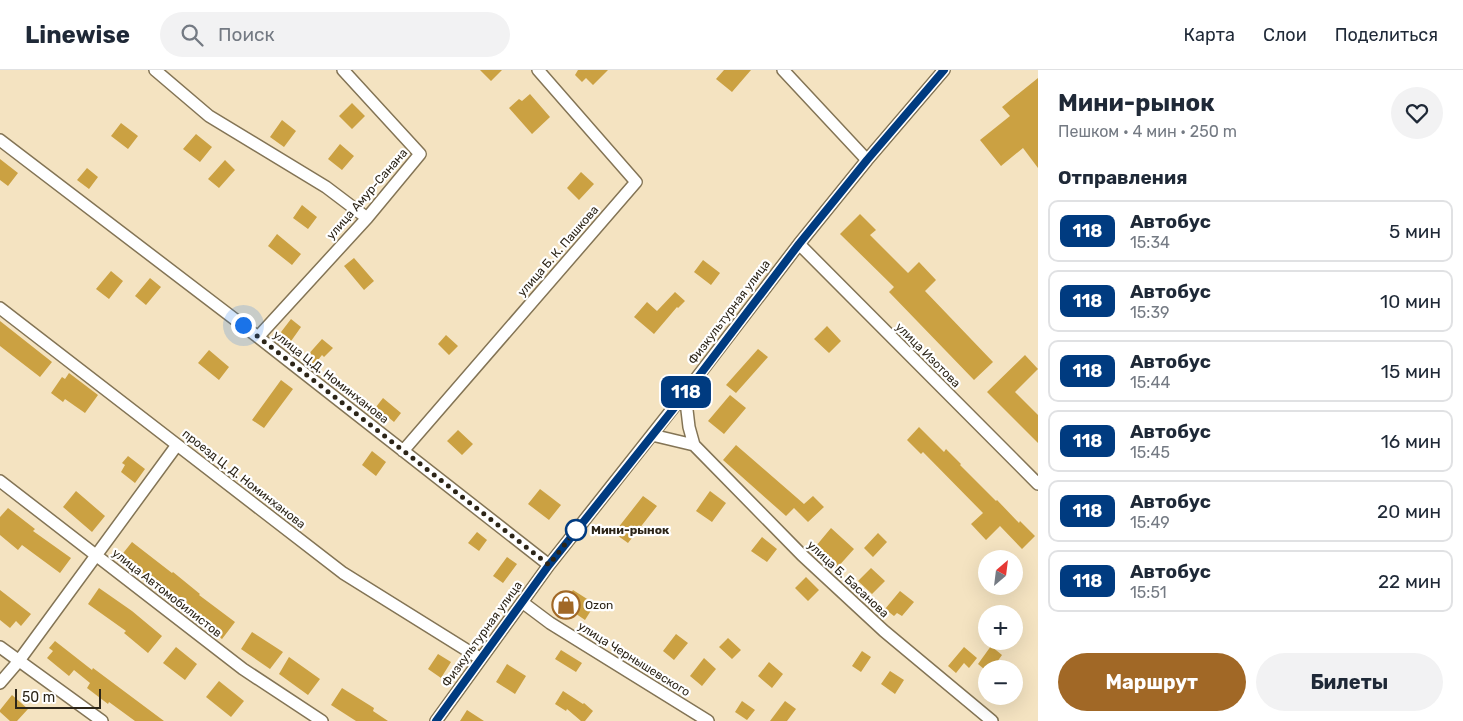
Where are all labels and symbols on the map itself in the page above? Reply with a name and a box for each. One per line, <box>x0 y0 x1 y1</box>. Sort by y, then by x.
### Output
street label: улица Амур-Санана <box>324 146 410 242</box>
street label: улица Б. К. Пашкова <box>515 203 601 299</box>
street label: Физкультурная улица <box>685 257 773 367</box>
your location <box>231 313 256 338</box>
street label: улица Изотова <box>893 320 963 390</box>
street label: улица Ц.Д. Номинханова <box>270 328 392 426</box>
line badge: 118 <box>657 376 715 408</box>
street label: проезд Ц. Д. Номинханова <box>180 427 308 531</box>
marker: Мини-рынок <box>565 519 587 541</box>
place label: Мини-рынок <box>591 523 670 537</box>
street label: улица Б. Басанова <box>804 538 892 620</box>
street label: улица Автомобилистов <box>109 546 225 640</box>
north arrow <box>978 550 1022 595</box>
street label: Физкультурная улица <box>439 578 525 690</box>
shop icon: Ozon <box>551 590 581 620</box>
place label: Ozon <box>585 598 613 612</box>
street label: улица Чернышевского <box>575 619 693 699</box>
scale bar <box>15 686 101 709</box>

